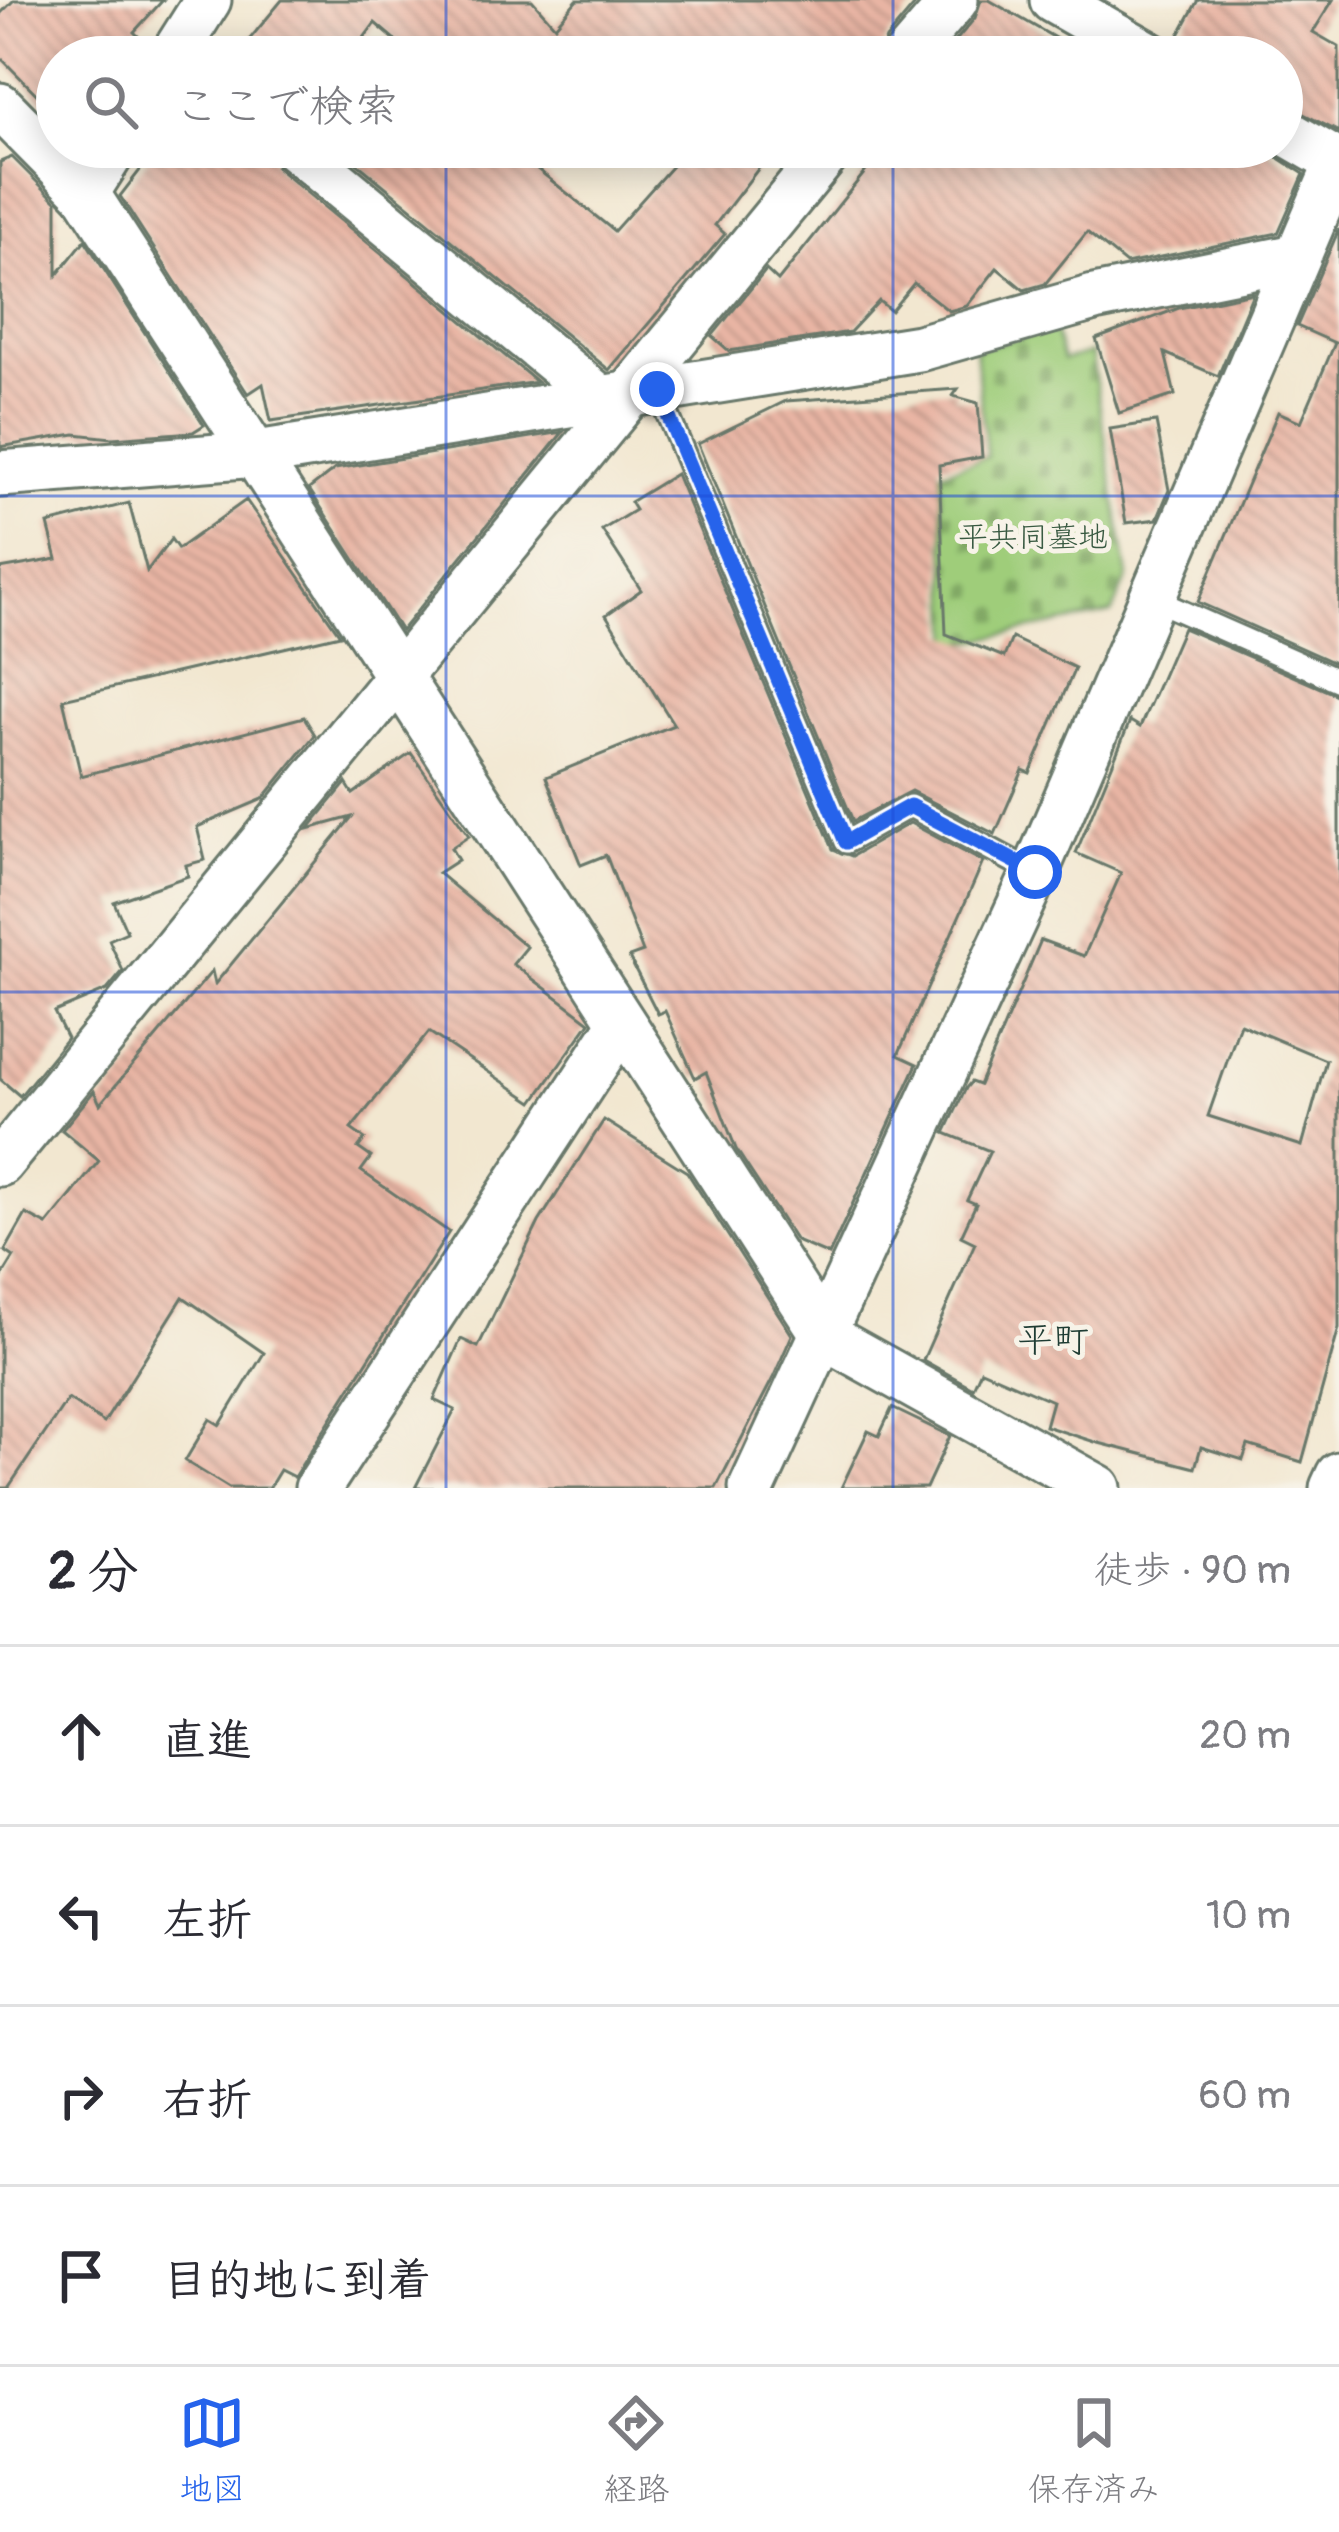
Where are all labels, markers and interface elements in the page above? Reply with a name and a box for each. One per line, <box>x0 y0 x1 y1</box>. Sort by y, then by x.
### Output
search box <box>36 36 1303 168</box>
icon: search <box>78 69 144 135</box>
text: ここで検索 <box>174 79 399 135</box>
route end <box>630 362 684 416</box>
park label: 平共同墓地 <box>958 519 1108 556</box>
route start <box>1008 845 1062 899</box>
district label: 平町 <box>1017 1318 1089 1363</box>
text: 2 分 <box>48 1540 139 1604</box>
text: 徒歩 · 90 m <box>1094 1546 1291 1595</box>
icon: ahead <box>48 1703 114 1769</box>
text: 20 m <box>1199 1711 1291 1760</box>
text: 直進 <box>162 1713 252 1769</box>
icon: left <box>48 1883 114 1949</box>
text: 10 m <box>1206 1891 1291 1940</box>
text: 左折 <box>162 1893 252 1949</box>
icon: right <box>48 2063 114 2129</box>
text: 60 m <box>1199 2071 1291 2120</box>
text: 右折 <box>162 2073 252 2129</box>
icon: arrive <box>48 2243 114 2309</box>
text: 目的地に到着 <box>162 2253 432 2309</box>
tab: 地図 <box>179 2390 245 2510</box>
tab: 経路 <box>603 2390 669 2510</box>
tab: 保存済み <box>1028 2390 1160 2510</box>

